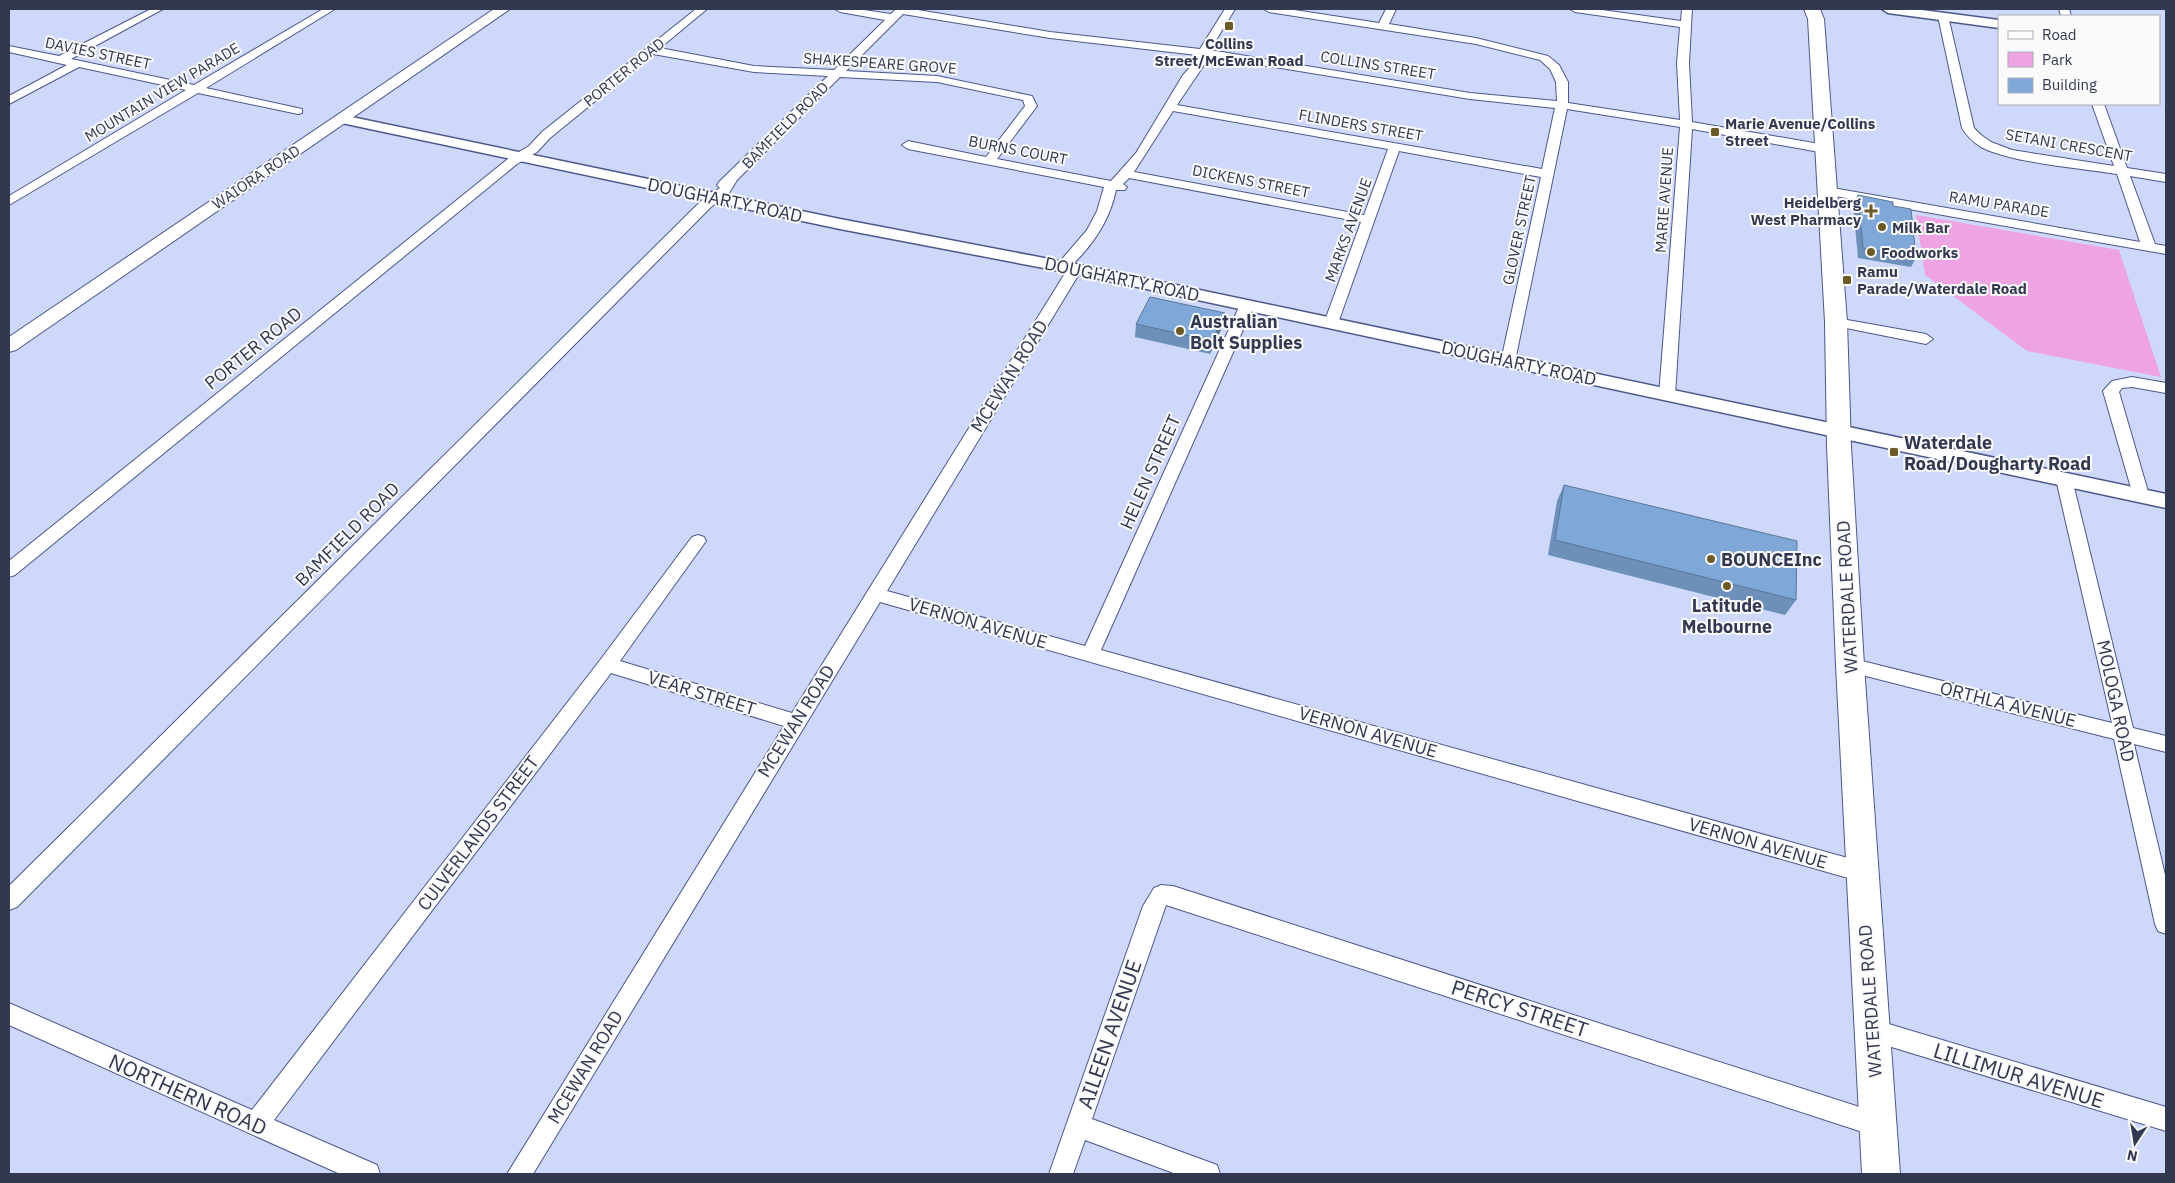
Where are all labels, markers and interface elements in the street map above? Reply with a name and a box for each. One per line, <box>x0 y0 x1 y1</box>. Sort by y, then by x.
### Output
legend <box>1998 15 2160 105</box>
marker: Collins Street/McEwan Road <box>1223 20 1235 32</box>
text: Road <box>2042 25 2077 44</box>
street label: DAVIES STREET <box>43 33 153 74</box>
street label: PORTER ROAD <box>580 33 668 111</box>
place label: Collins Street/McEwan Road <box>1154 34 1304 70</box>
street label: MOUNTAIN VIEW PARADE <box>81 38 243 146</box>
street label: COLLINS STREET <box>1319 47 1437 84</box>
street label: SHAKESPEARE GROVE <box>803 48 957 78</box>
text: Park <box>2042 50 2072 69</box>
text: Building <box>2042 75 2097 94</box>
street label: BAMFIELD ROAD <box>738 78 832 172</box>
street label: FLINDERS STREET <box>1297 105 1425 145</box>
place label: Marie Avenue/Collins Street <box>1725 114 1876 150</box>
street label: SETANI CRESCENT <box>2004 124 2134 166</box>
marker: Marie Avenue/Collins Street <box>1709 126 1721 138</box>
street label: BURNS COURT <box>967 131 1069 169</box>
street label: WAIORA ROAD <box>208 141 304 213</box>
street label: MARIE AVENUE <box>1651 146 1677 254</box>
street label: DICKENS STREET <box>1191 160 1312 202</box>
street label: DOUGHARTY ROAD <box>646 172 804 228</box>
street label: GLOVER STREET <box>1498 173 1540 287</box>
street label: MARKS AVENUE <box>1320 175 1376 285</box>
street label: RAMU PARADE <box>1948 187 2050 221</box>
place label: Heidelberg West Pharmacy <box>1751 193 1862 229</box>
marker: Heidelberg West Pharmacy <box>1865 205 1877 217</box>
place label: Milk Bar <box>1892 218 1950 237</box>
marker: Milk Bar <box>1876 221 1888 233</box>
place label: Foodworks <box>1881 243 1959 262</box>
marker: Foodworks <box>1865 246 1877 258</box>
street label: DOUGHARTY ROAD <box>1043 251 1201 307</box>
place label: Ramu Parade/Waterdale Road <box>1857 262 2027 298</box>
marker: Ramu Parade/Waterdale Road <box>1841 274 1853 286</box>
street label: PORTER ROAD <box>200 302 306 394</box>
place label: Australian Bolt Supplies <box>1190 310 1302 354</box>
street label: MCEWAN ROAD <box>965 316 1053 436</box>
marker: Australian Bolt Supplies <box>1174 325 1186 337</box>
street label: DOUGHARTY ROAD <box>1440 335 1598 391</box>
street label: HELEN STREET <box>1114 411 1186 533</box>
place label: Waterdale Road/Dougharty Road <box>1904 431 2091 475</box>
marker: Waterdale Road/Dougharty Road <box>1888 446 1900 458</box>
street label: BAMFIELD ROAD <box>290 477 404 591</box>
street label: WATERDALE ROAD <box>1832 520 1862 674</box>
place label: BOUNCEInc <box>1721 548 1822 571</box>
marker: BOUNCEInc <box>1705 553 1717 565</box>
marker: Latitude Melbourne <box>1721 580 1733 592</box>
street label: VERNON AVENUE <box>906 592 1050 654</box>
place label: Latitude Melbourne <box>1682 594 1772 638</box>
street label: MOLOGA ROAD <box>2092 638 2140 764</box>
street label: MCEWAN ROAD <box>752 661 840 781</box>
street label: VEAR STREET <box>645 666 759 720</box>
street label: ORTHLA AVENUE <box>1937 676 2079 732</box>
street label: VERNON AVENUE <box>1296 701 1440 763</box>
street label: CULVERLANDS STREET <box>412 751 544 915</box>
street label: VERNON AVENUE <box>1686 812 1830 874</box>
street label: WATERDALE ROAD <box>1853 924 1887 1078</box>
street label: AILEEN AVENUE <box>1070 956 1148 1112</box>
street label: PERCY STREET <box>1448 973 1592 1043</box>
street label: MCEWAN ROAD <box>542 1006 628 1128</box>
street label: LILLIMUR AVENUE <box>1930 1036 2108 1114</box>
street label: NORTHERN ROAD <box>104 1047 272 1141</box>
north arrow <box>2110 1118 2160 1168</box>
text: N <box>2125 1146 2139 1166</box>

